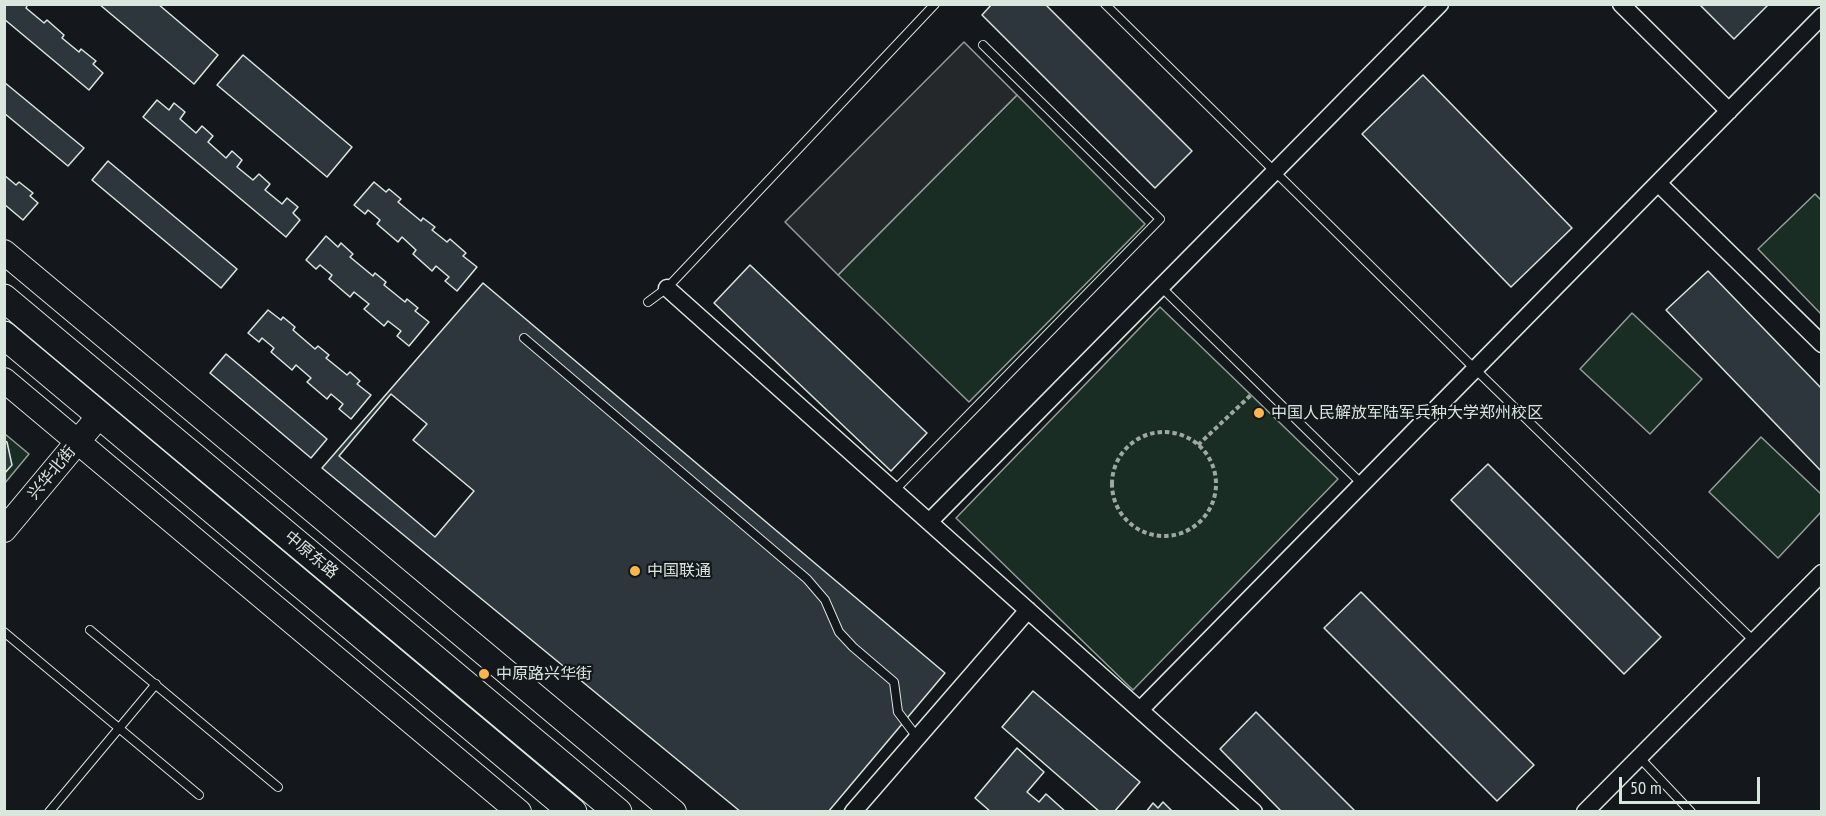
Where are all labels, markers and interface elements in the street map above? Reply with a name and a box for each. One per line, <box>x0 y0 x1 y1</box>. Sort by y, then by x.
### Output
place label: 中国人民解放军陆军兵种大学郑州校区 <box>1271 403 1543 423</box>
marker: 中国人民解放军陆军兵种大学郑州校区 <box>1252 406 1266 420</box>
street label: 兴华北街 <box>24 442 80 504</box>
street label: 中原东路 <box>280 527 342 583</box>
place label: 中国联通 <box>647 561 711 581</box>
marker: 中国联通 <box>628 564 642 578</box>
place label: 中原路兴华街 <box>496 664 592 684</box>
marker: 中原路兴华街 <box>477 667 491 681</box>
scale bar <box>1622 765 1763 803</box>
text: 50 m <box>1630 776 1662 799</box>

